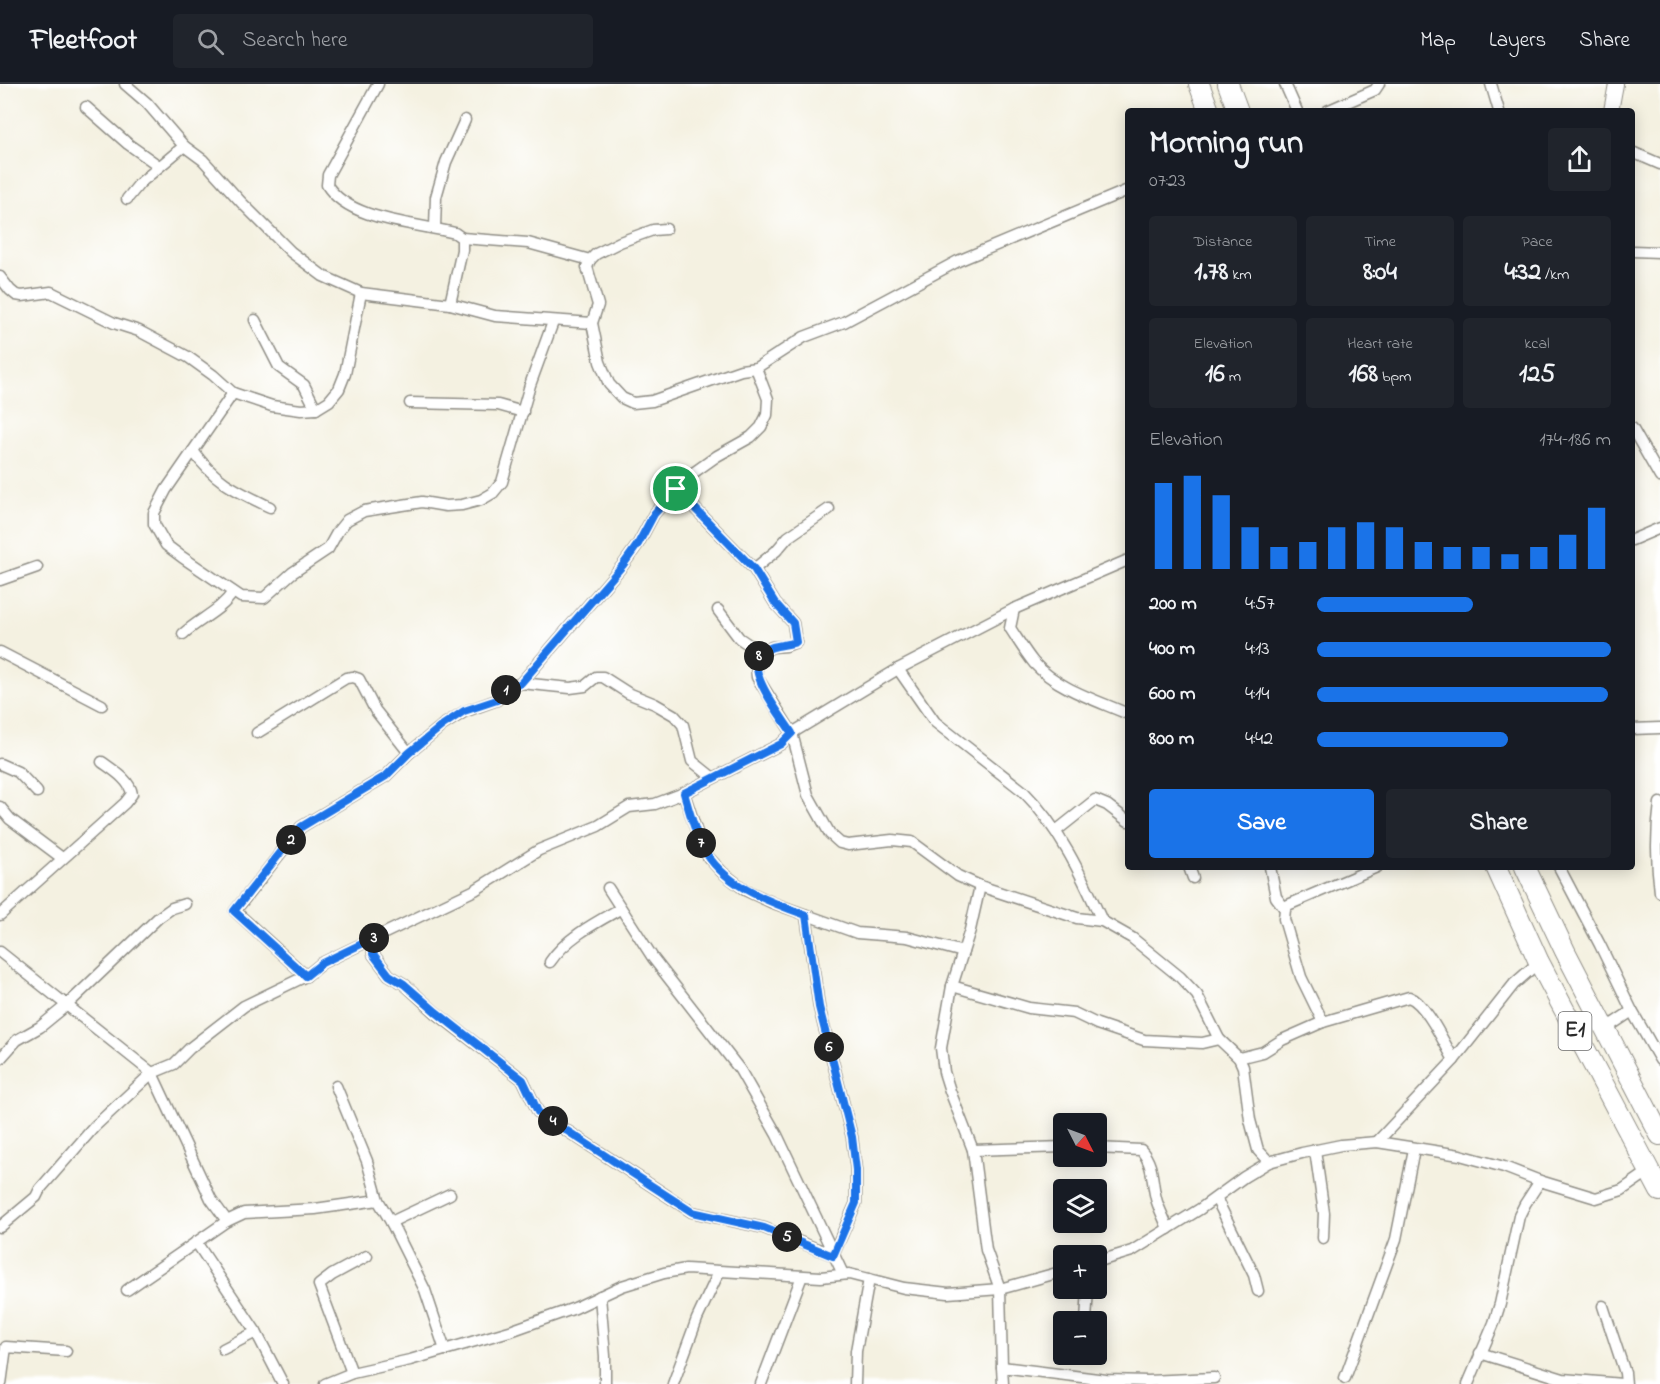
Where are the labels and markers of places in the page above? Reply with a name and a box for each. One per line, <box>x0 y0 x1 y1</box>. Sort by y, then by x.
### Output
pin <box>650 463 701 514</box>
pin: 8 <box>744 641 774 671</box>
pin: 1 <box>491 675 521 705</box>
pin: 2 <box>276 825 306 855</box>
pin: 7 <box>686 828 716 858</box>
pin: 3 <box>359 923 389 953</box>
pin: 6 <box>814 1032 844 1062</box>
pin: 4 <box>538 1106 568 1136</box>
pin: 5 <box>772 1222 802 1252</box>

